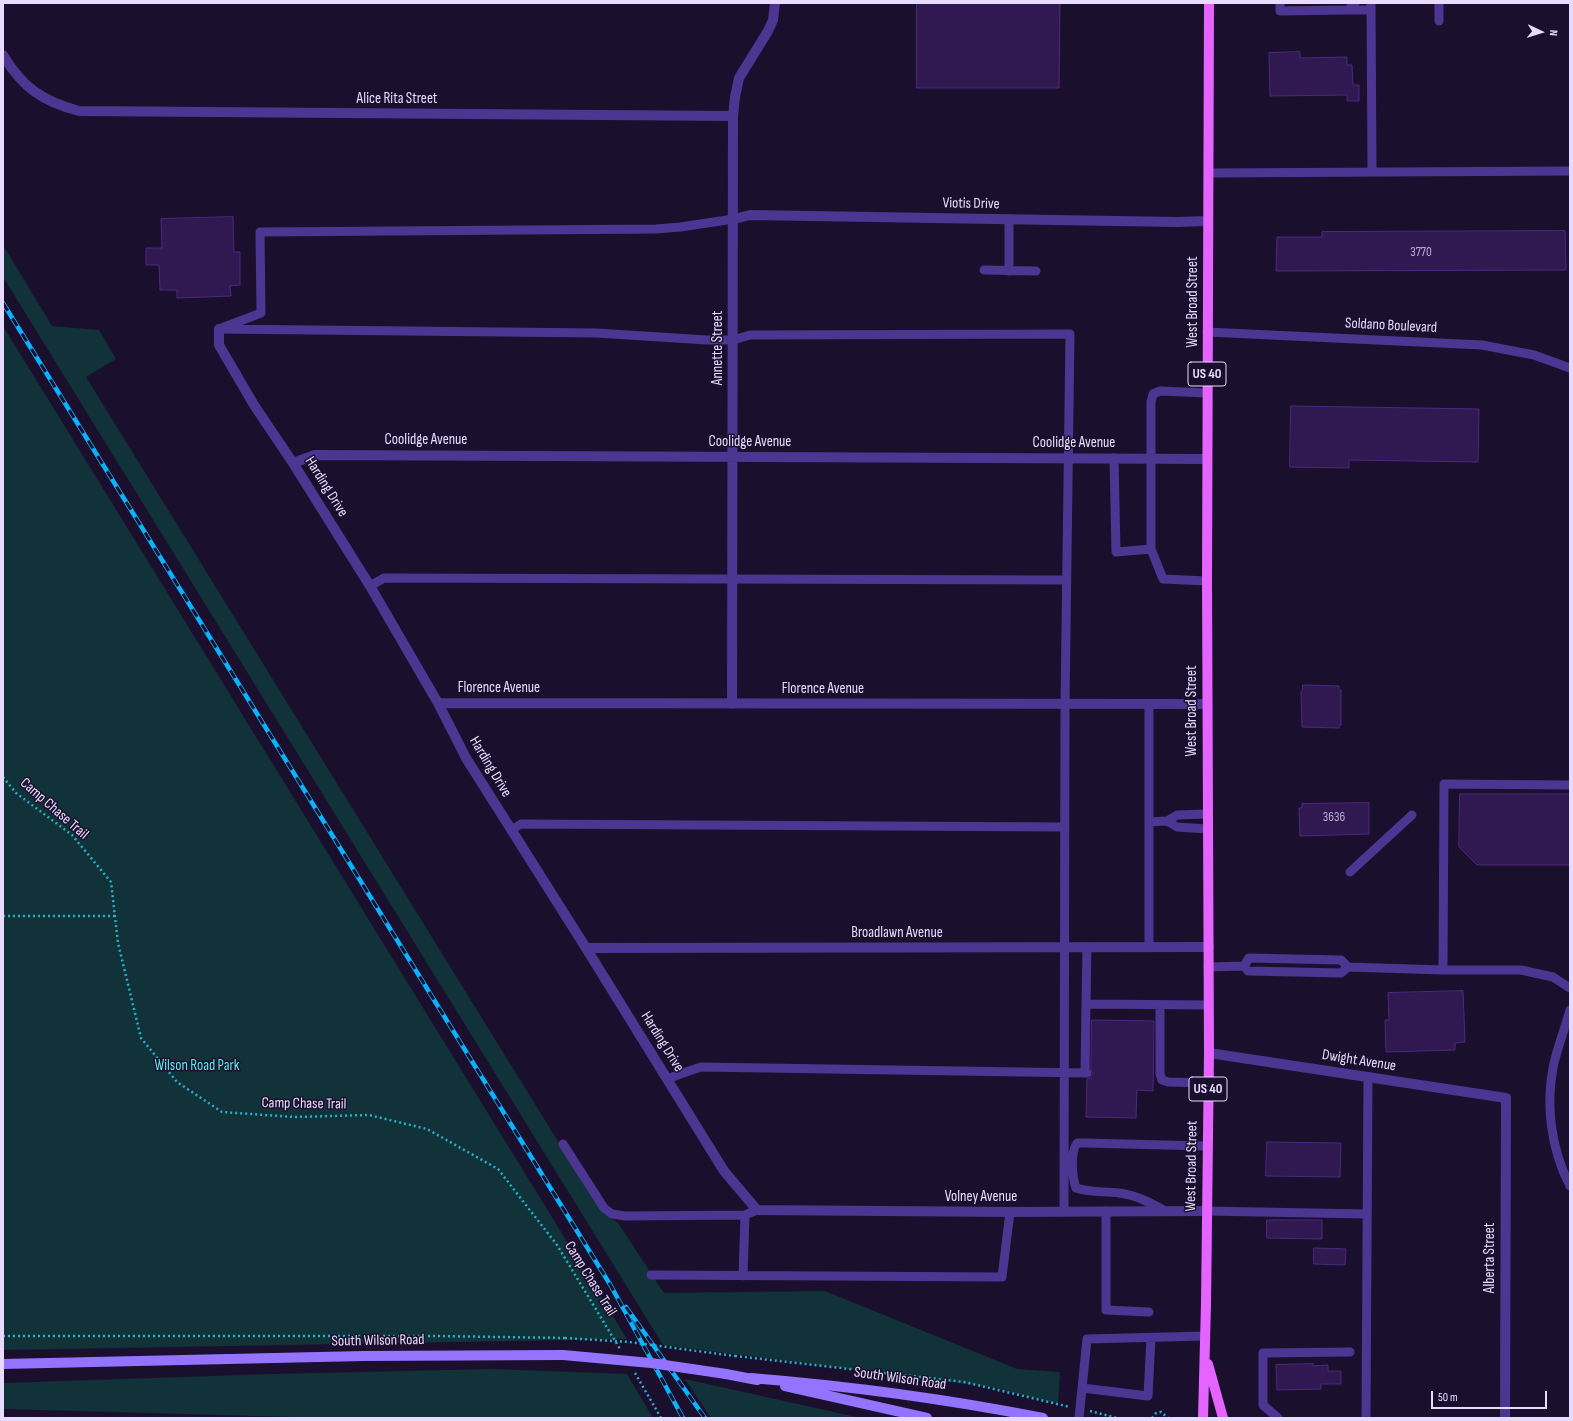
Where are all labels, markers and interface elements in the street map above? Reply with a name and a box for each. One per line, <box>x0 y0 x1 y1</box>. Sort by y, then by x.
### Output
north arrow <box>1521 12 1561 52</box>
text: N <box>1547 29 1560 36</box>
street label: Alice Rita Street <box>357 90 437 108</box>
street label: Viotis Drive <box>942 195 1000 213</box>
house number: 3770 <box>1410 245 1432 261</box>
street label: West Broad Street <box>1184 257 1202 347</box>
street label: Annette Street <box>709 311 727 385</box>
street label: Soldano Boulevard <box>1345 315 1437 337</box>
road number: US 40 <box>1188 362 1226 386</box>
street label: Coolidge Avenue <box>385 431 467 449</box>
street label: Coolidge Avenue <box>709 433 791 451</box>
street label: Coolidge Avenue <box>1033 434 1115 452</box>
street label: Harding Drive <box>300 454 352 520</box>
street label: West Broad Street <box>1183 666 1201 756</box>
street label: Florence Avenue <box>458 679 540 697</box>
street label: Florence Avenue <box>782 680 864 698</box>
street label: Harding Drive <box>465 733 515 801</box>
street label: Camp Chase Trail <box>16 774 92 844</box>
house number: 3636 <box>1323 810 1345 826</box>
street label: Broadlawn Avenue <box>851 924 943 942</box>
street label: Harding Drive <box>636 1009 688 1075</box>
street label: Dwight Avenue <box>1321 1046 1397 1076</box>
park label: Wilson Road Park <box>154 1057 240 1075</box>
road number: US 40 <box>1189 1077 1227 1101</box>
street label: Camp Chase Trail <box>262 1094 346 1114</box>
street label: West Broad Street <box>1182 1120 1202 1212</box>
street label: Volney Avenue <box>945 1188 1017 1206</box>
street label: Alberta Street <box>1481 1223 1499 1293</box>
street label: Camp Chase Trail <box>560 1238 620 1320</box>
street label: South Wilson Road <box>331 1331 425 1351</box>
street label: South Wilson Road <box>853 1364 947 1394</box>
scale bar <box>1433 1383 1549 1409</box>
text: 50 m <box>1438 1390 1458 1405</box>

